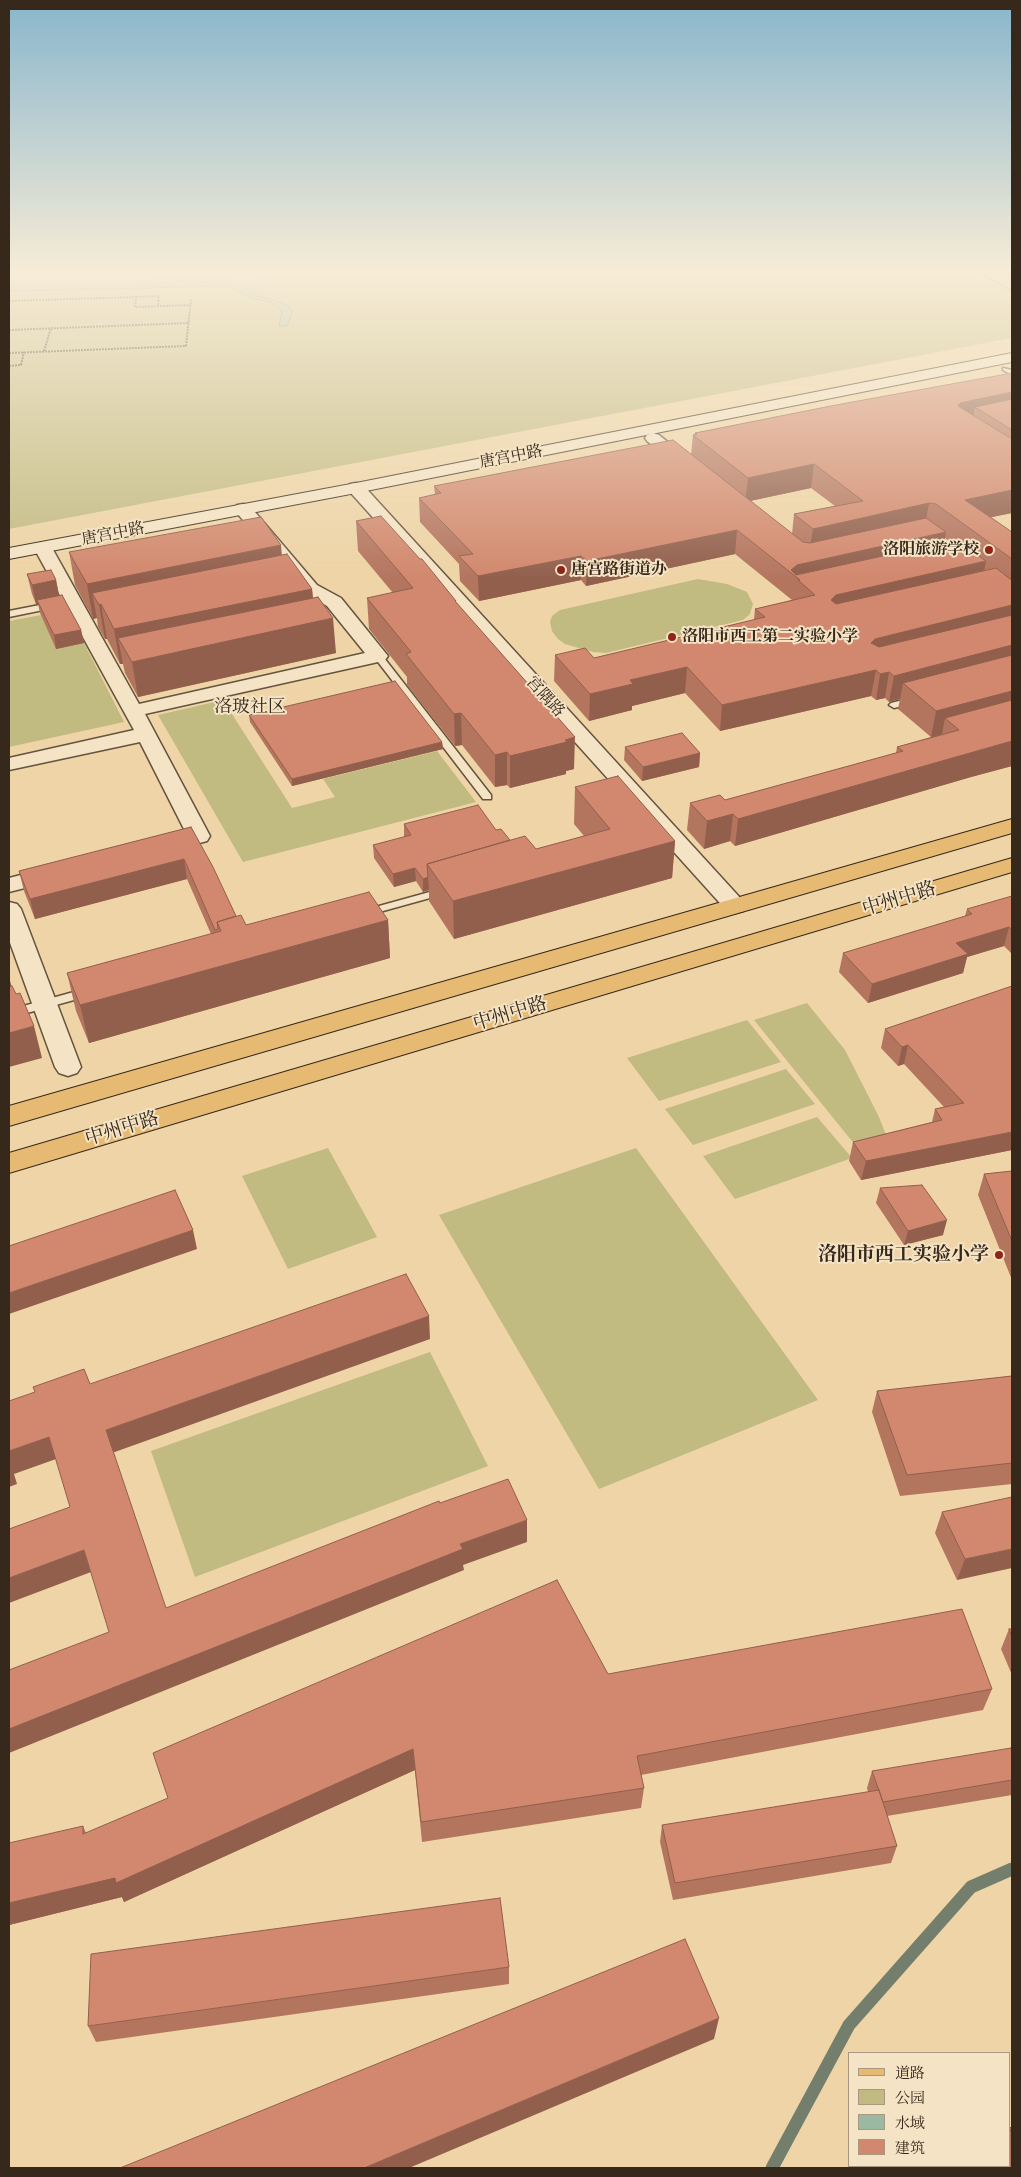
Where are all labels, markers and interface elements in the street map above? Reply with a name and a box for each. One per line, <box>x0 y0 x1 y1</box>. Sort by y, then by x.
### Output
street label: 唐宫中路 <box>478 441 544 473</box>
street label: 唐宫中路 <box>80 518 146 550</box>
place label: 洛阳旅游学校 <box>883 540 979 560</box>
marker: 洛阳旅游学校 <box>983 544 995 556</box>
place label: 唐宫路街道办 <box>571 560 667 580</box>
marker: 唐宫路街道办 <box>555 564 567 576</box>
place label: 洛阳市西工第二实验小学 <box>682 627 858 647</box>
marker: 洛阳市西工第二实验小学 <box>666 631 678 643</box>
street label: 宫隅路 <box>522 673 568 721</box>
district label: 洛玻社区 <box>214 696 286 718</box>
street label: 中州中路 <box>859 877 939 921</box>
street label: 中州中路 <box>470 992 550 1036</box>
street label: 中州中路 <box>82 1107 162 1151</box>
place label: 洛阳市西工实验小学 <box>818 1244 989 1266</box>
marker: 洛阳市西工实验小学 <box>993 1249 1005 1261</box>
legend <box>848 2052 1011 2167</box>
text: 道路 <box>895 2063 925 2082</box>
text: 公园 <box>895 2088 925 2107</box>
text: 水域 <box>895 2113 925 2132</box>
text: 建筑 <box>895 2138 925 2157</box>

